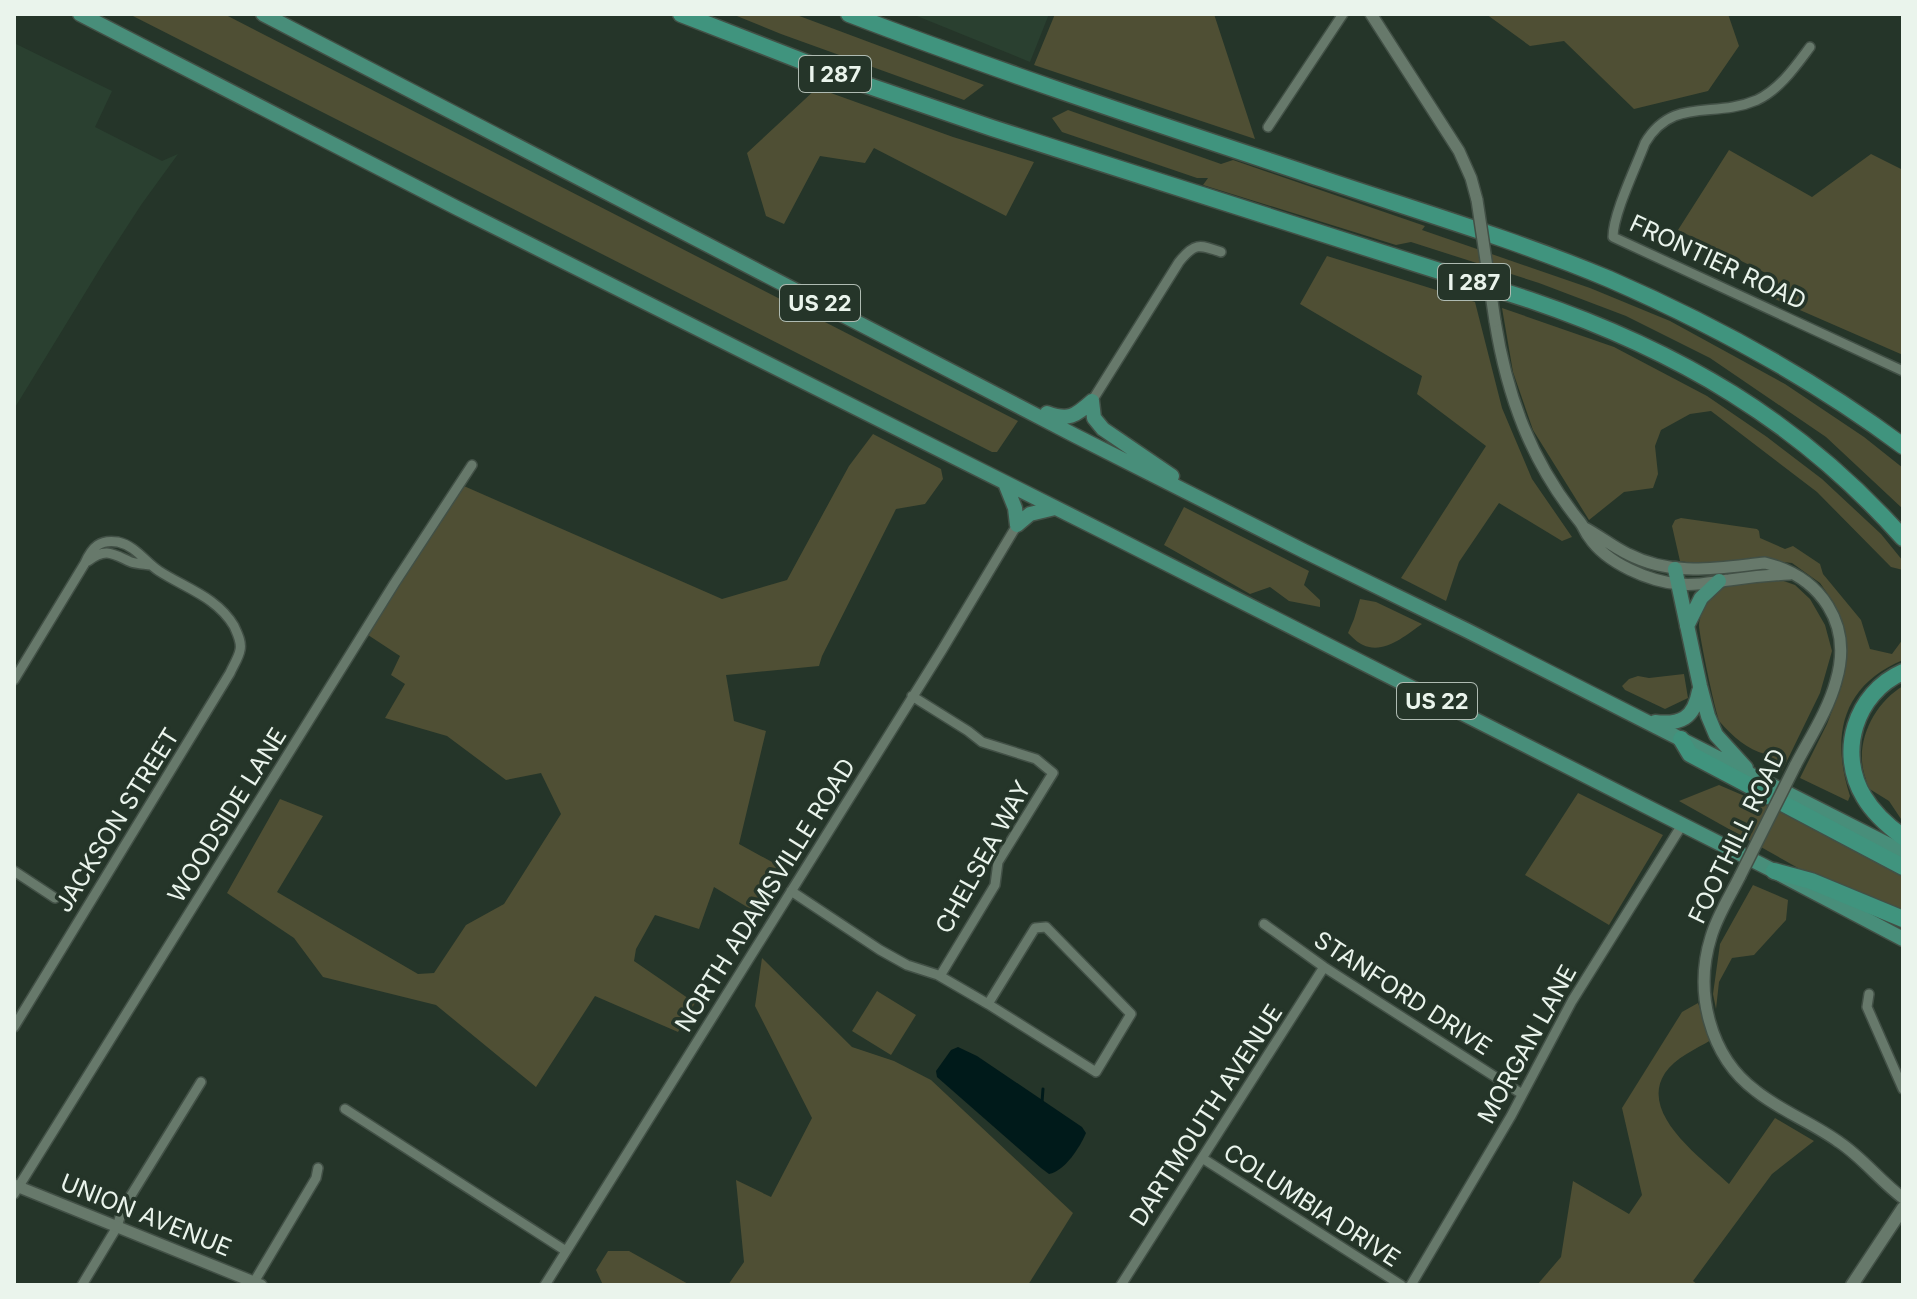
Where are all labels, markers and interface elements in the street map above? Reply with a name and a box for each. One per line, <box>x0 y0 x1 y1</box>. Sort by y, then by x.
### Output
road number: I 287 <box>799 56 871 92</box>
street label: FRONTIER ROAD <box>1625 208 1811 316</box>
road number: I 287 <box>1438 264 1510 300</box>
road number: US 22 <box>780 285 860 321</box>
road number: US 22 <box>1397 683 1477 719</box>
street label: WOODSIDE LANE <box>162 722 292 908</box>
street label: JACKSON STREET <box>49 723 185 917</box>
street label: FOOTHILL ROAD <box>1682 744 1792 928</box>
street label: NORTH ADAMSVILLE ROAD <box>669 753 861 1037</box>
street label: CHELSEA WAY <box>929 776 1037 938</box>
street label: STANFORD DRIVE <box>1309 925 1497 1061</box>
street label: MORGAN LANE <box>1471 960 1583 1128</box>
street label: DARTMOUTH AVENUE <box>1124 999 1288 1231</box>
street label: COLUMBIA DRIVE <box>1218 1137 1406 1273</box>
street label: UNION AVENUE <box>56 1167 236 1263</box>

